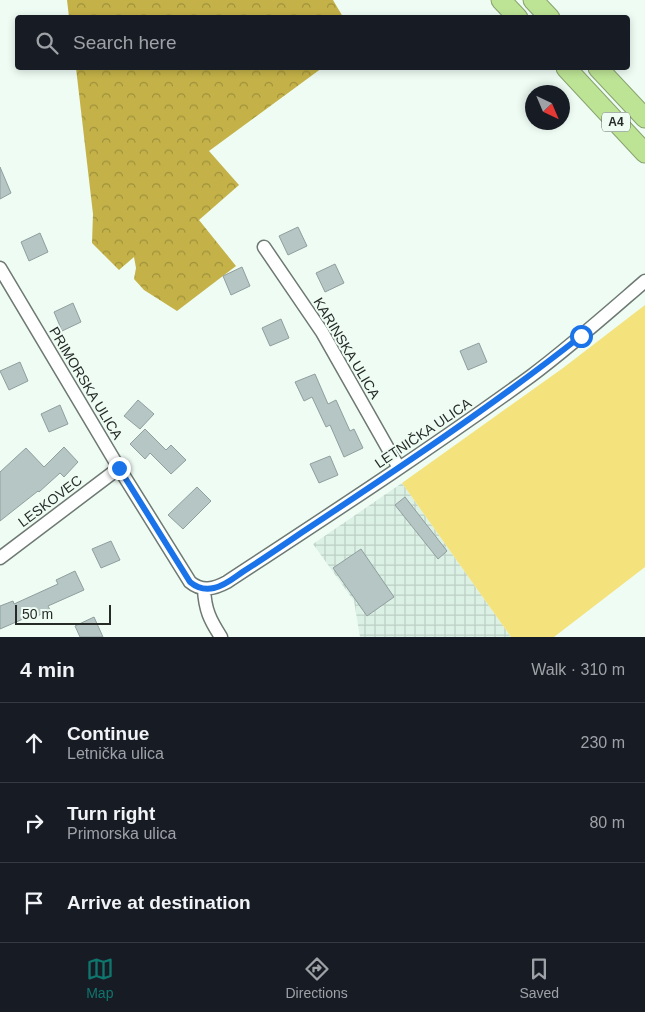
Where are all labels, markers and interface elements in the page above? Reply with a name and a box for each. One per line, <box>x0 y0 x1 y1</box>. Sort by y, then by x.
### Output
search box <box>15 15 630 70</box>
icon: search <box>33 29 61 57</box>
text: Search here <box>73 32 177 53</box>
north arrow <box>525 85 570 130</box>
road number: A4 <box>602 112 630 132</box>
street label: KARINSKA ULICA <box>310 295 384 402</box>
street label: PRIMORSKA ULICA <box>46 324 126 443</box>
route start <box>570 325 593 348</box>
street label: LETNIČKA ULICA <box>372 394 475 471</box>
route end <box>108 457 131 480</box>
street label: LESKOVEC <box>15 472 85 530</box>
scale bar <box>15 602 111 625</box>
text: 50 m <box>22 606 53 622</box>
text: 4 min <box>20 658 75 681</box>
text: Walk · 310 m <box>531 661 625 678</box>
text: Continue <box>67 723 149 744</box>
icon: ahead <box>20 729 48 757</box>
text: 230 m <box>581 734 625 751</box>
text: Letnička ulica <box>67 745 164 762</box>
text: Turn right <box>67 803 155 824</box>
icon: right <box>20 809 48 837</box>
text: 80 m <box>589 814 625 831</box>
text: Primorska ulica <box>67 825 176 842</box>
icon: arrive <box>20 889 48 917</box>
text: Arrive at destination <box>67 892 251 913</box>
tab: Map <box>86 955 114 1001</box>
tab: Directions <box>286 955 348 1001</box>
tab: Saved <box>519 955 559 1001</box>

